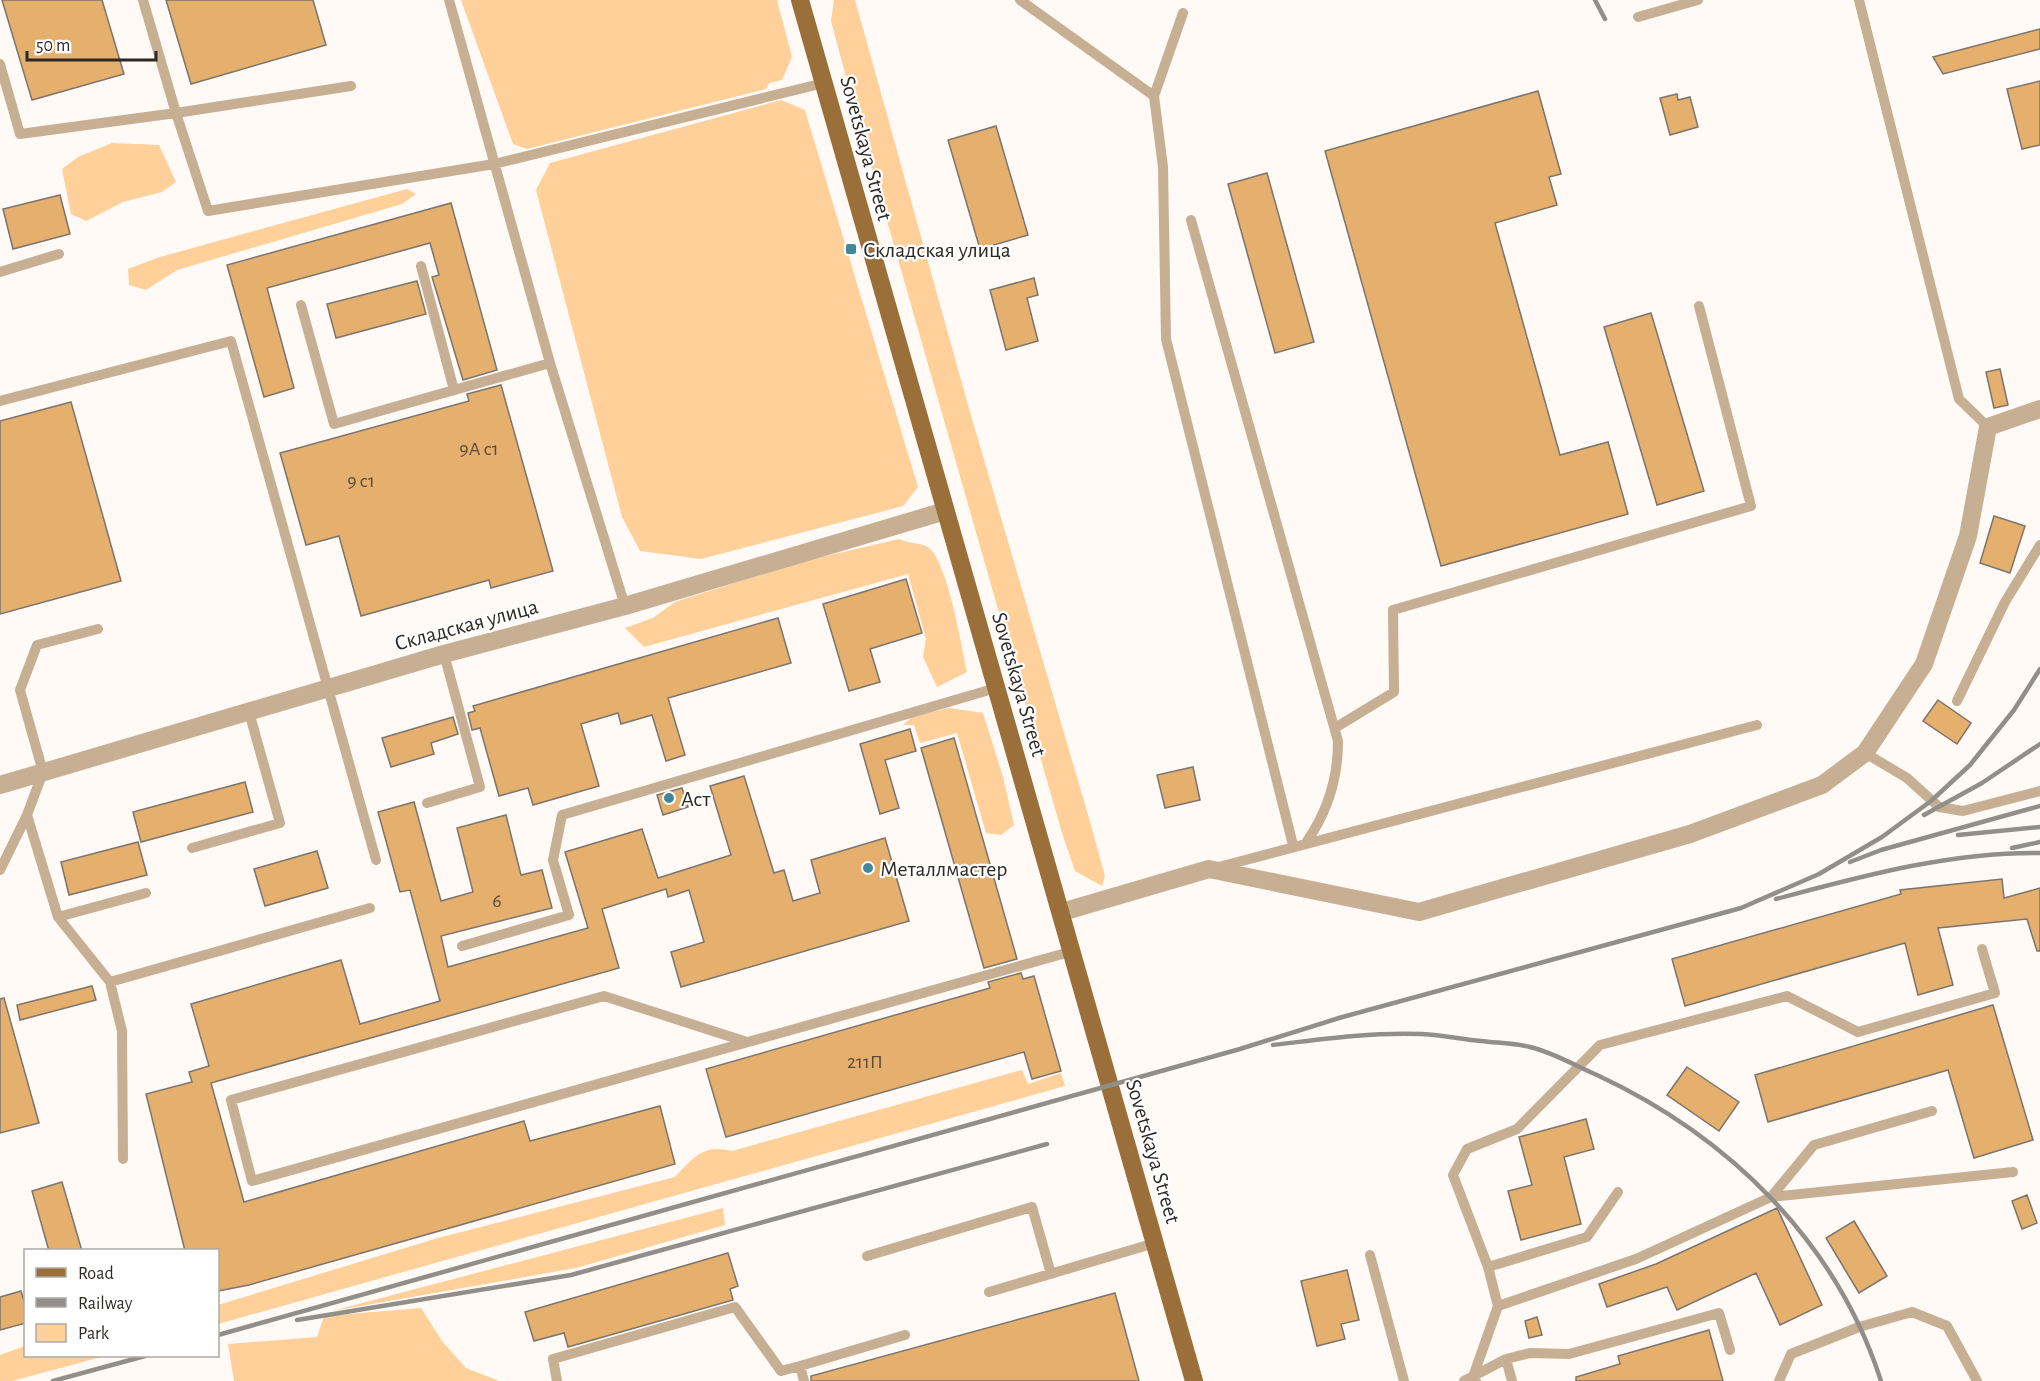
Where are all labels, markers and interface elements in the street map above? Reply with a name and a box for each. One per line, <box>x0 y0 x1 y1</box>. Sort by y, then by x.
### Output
scale bar <box>27 24 156 62</box>
text: 50 m <box>36 37 70 55</box>
street label: Sovetskaya Street <box>836 74 896 223</box>
place label: Складская улица <box>863 239 1011 261</box>
marker: Складская улица <box>844 242 858 256</box>
house number: 9А с1 <box>459 439 499 459</box>
house number: 9 с1 <box>347 471 375 491</box>
street label: Складская улица <box>392 595 541 655</box>
street label: Sovetskaya Street <box>988 610 1050 759</box>
place label: Аст <box>681 788 711 810</box>
marker: Аст <box>662 791 676 805</box>
place label: Металлмастер <box>880 858 1007 880</box>
marker: Металлмастер <box>861 861 875 875</box>
house number: 6 <box>492 891 502 911</box>
house number: 211П <box>847 1052 883 1072</box>
street label: Sovetskaya Street <box>1122 1077 1184 1226</box>
legend <box>24 1249 219 1357</box>
text: Road <box>78 1265 114 1283</box>
text: Railway <box>78 1295 133 1313</box>
text: Park <box>78 1325 110 1343</box>

